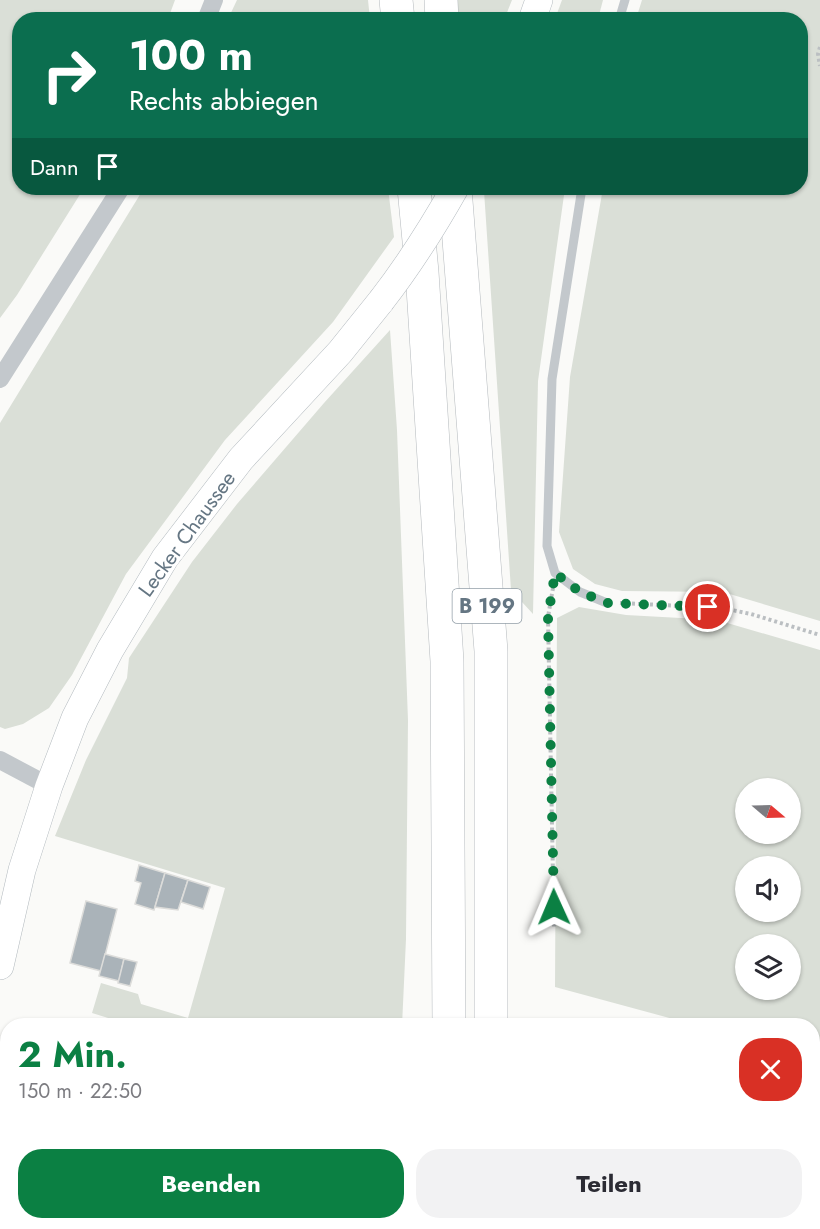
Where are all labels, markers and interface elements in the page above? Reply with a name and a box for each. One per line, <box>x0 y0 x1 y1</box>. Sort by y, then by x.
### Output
text: 100 m <box>129 25 253 86</box>
icon: right <box>30 36 108 114</box>
text: Rechts abbiegen <box>129 81 319 120</box>
icon: arrive <box>91 150 124 183</box>
text: Dann <box>30 151 79 183</box>
street label: Lecker Chaussee <box>131 465 243 603</box>
pin <box>682 581 733 632</box>
road number: B 199 <box>452 589 522 623</box>
icon: arrive <box>691 590 724 623</box>
north arrow <box>735 778 801 844</box>
map controls <box>735 778 801 1000</box>
button: sound <box>735 856 801 922</box>
position arrow <box>522 875 586 939</box>
button: layers <box>735 934 801 1000</box>
text: 2 Min. <box>18 1028 127 1080</box>
button: close <box>739 1038 802 1101</box>
text: 150 m · 22:50 <box>18 1077 142 1106</box>
button: Beenden <box>18 1149 404 1218</box>
button: Teilen <box>416 1149 802 1218</box>

